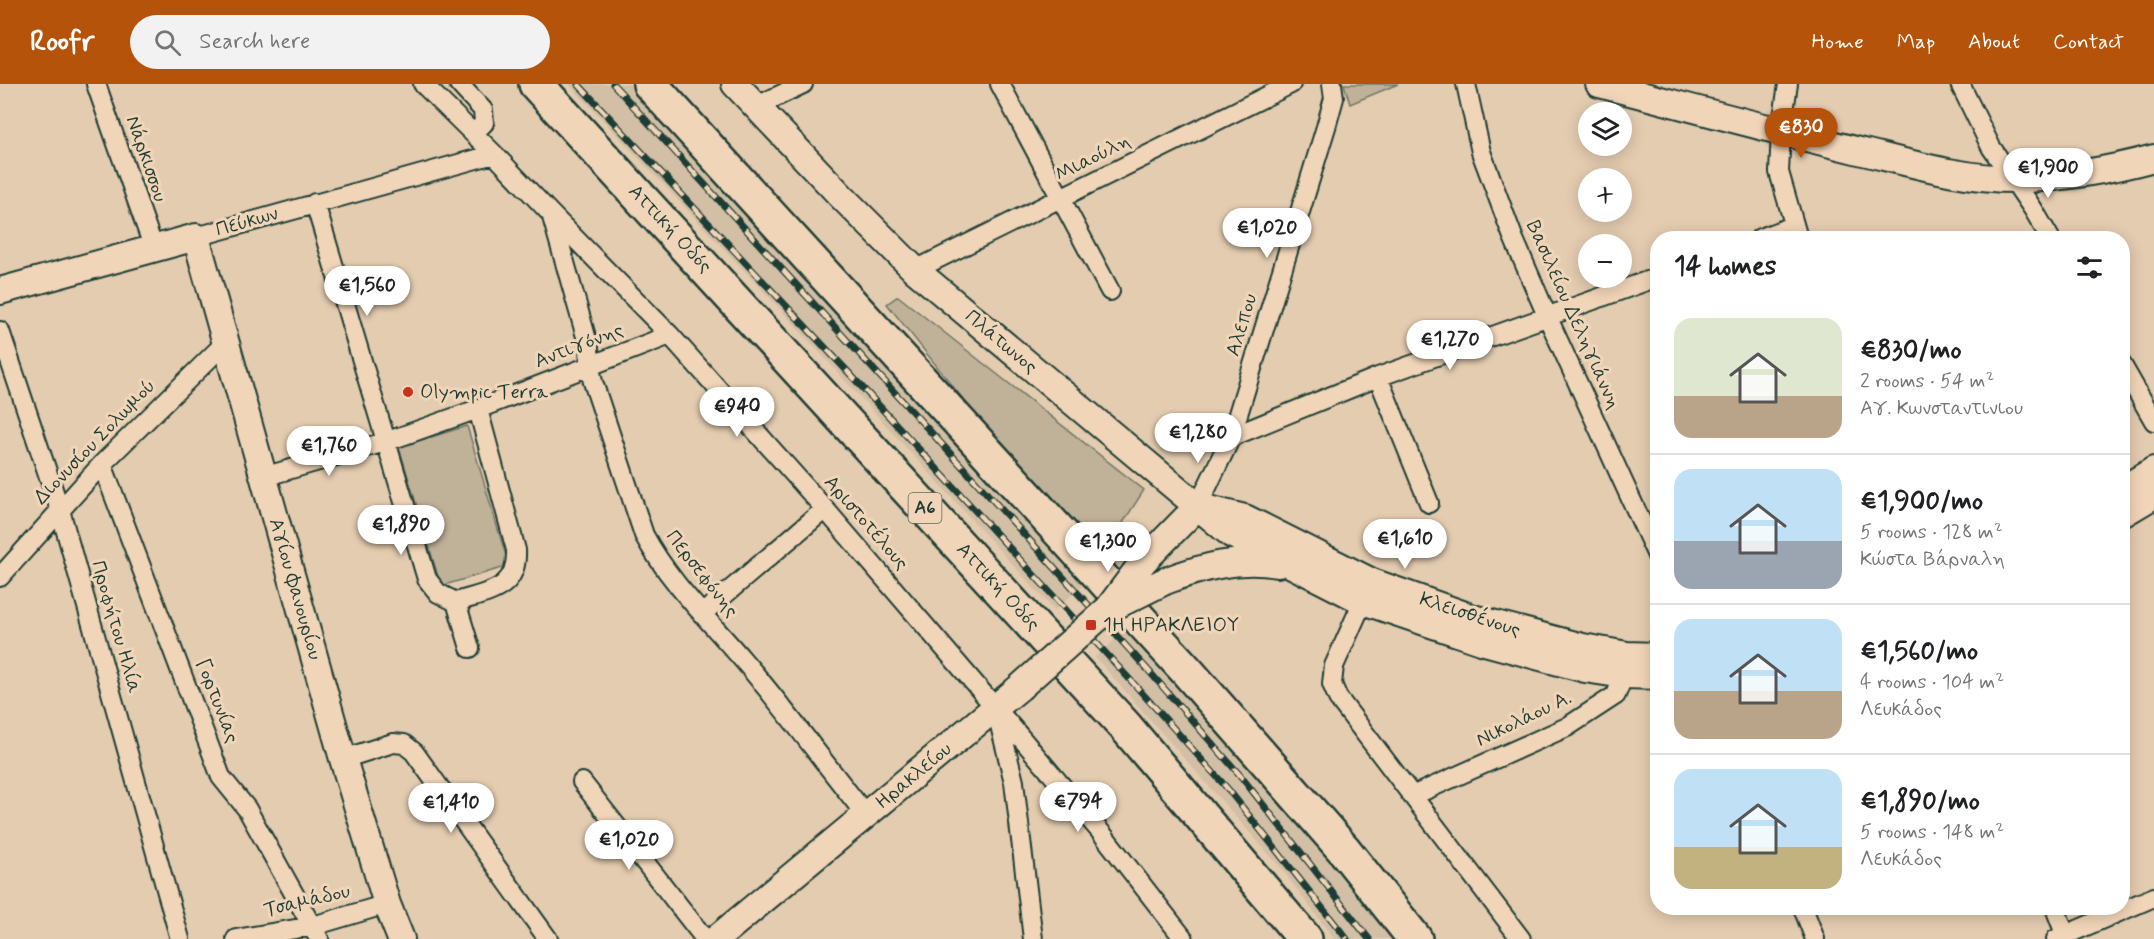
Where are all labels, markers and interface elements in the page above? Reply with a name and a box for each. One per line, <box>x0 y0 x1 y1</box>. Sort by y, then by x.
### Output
search box <box>130 15 550 69</box>
text: Roofr <box>30 24 94 61</box>
icon: search <box>151 26 184 59</box>
text: Search here <box>199 28 310 56</box>
text: Home <box>1812 28 1864 56</box>
text: Map <box>1897 28 1935 56</box>
text: About <box>1968 28 2020 56</box>
text: Contact <box>2053 28 2124 56</box>
map controls <box>1578 102 1632 288</box>
button: layers <box>1578 102 1632 156</box>
pin: €830 <box>1765 108 1837 159</box>
street label: Νάρκισσου <box>119 112 173 206</box>
text: €830 <box>1779 114 1823 141</box>
street label: Μιαούλη <box>1051 128 1135 188</box>
pin: €1,900 <box>1999 148 2097 199</box>
text: €1,900 <box>2017 154 2079 181</box>
button: + <box>1578 168 1632 222</box>
street label: Αττική Οδός <box>622 179 718 279</box>
street label: Πεύκων <box>212 200 282 244</box>
pin: €1,020 <box>1218 208 1316 259</box>
text: €1,020 <box>1237 214 1297 241</box>
street label: Βασιλείου Δεληγιάννη <box>1519 216 1627 414</box>
button: − <box>1578 234 1632 288</box>
text: 14 homes <box>1674 250 1776 284</box>
icon: filters <box>2073 251 2106 284</box>
pin: €1,560 <box>318 266 416 317</box>
text: €1,560 <box>338 272 396 299</box>
street label: Αλεπου <box>1220 290 1264 360</box>
street label: Πλάτωνος <box>959 304 1043 381</box>
street label: Αντιγόνης <box>531 317 628 375</box>
pin: €1,270 <box>1401 320 1499 371</box>
text: €1,270 <box>1420 326 1480 353</box>
text: €830/mo <box>1860 334 1962 368</box>
icon: home <box>1722 342 1794 414</box>
text: 2 rooms · 54 m² <box>1860 368 1994 395</box>
street label: Διονυσίου Σολωμού <box>28 373 162 511</box>
place label: Olympic Terra <box>420 379 549 406</box>
marker: Olympic Terra <box>401 385 415 399</box>
pin: €940 <box>701 387 773 438</box>
text: €940 <box>713 393 761 420</box>
text: Αγ. Κωνσταντινιου <box>1860 395 2023 422</box>
pin: €1,280 <box>1149 413 1247 464</box>
text: €1,280 <box>1169 419 1227 446</box>
pin: €1,760 <box>280 426 378 477</box>
text: €1,760 <box>300 432 358 459</box>
street label: Αριστοτέλους <box>817 470 915 576</box>
text: €1,900/mo <box>1860 485 1983 519</box>
road number: Α6 <box>908 493 942 523</box>
icon: home <box>1722 493 1794 565</box>
pin: €1,890 <box>352 505 450 556</box>
text: €1,890 <box>371 511 431 538</box>
street label: Αγίου Φανουρίου <box>262 515 328 663</box>
pin: €1,610 <box>1356 519 1454 570</box>
text: 5 rooms · 128 m² <box>1860 519 2003 546</box>
pin: €1,300 <box>1059 522 1157 573</box>
street label: Περσεφόνης <box>659 525 745 624</box>
text: €1,610 <box>1377 525 1433 552</box>
text: €1,300 <box>1079 528 1137 555</box>
street label: Αττική Οδός <box>950 537 1046 637</box>
text: Κώστα Βάρναλη <box>1860 546 2005 573</box>
street label: Προφήτου Ηλία <box>84 557 148 697</box>
street label: Κλεισθένους <box>1416 586 1524 644</box>
place label: 1Η ΗΡΑΚΛΕΙΟΥ <box>1103 612 1239 639</box>
marker: 1Η ΗΡΑΚΛΕΙΟΥ <box>1084 618 1098 632</box>
text: €1,560/mo <box>1860 635 1978 669</box>
icon: home <box>1722 643 1794 715</box>
street label: Γορτυνίας <box>189 655 245 747</box>
text: 4 rooms · 104 m² <box>1860 669 2004 696</box>
street label: Νικολάου Α. <box>1472 684 1576 754</box>
text: Λευκάδος <box>1860 696 1942 723</box>
street label: Ηρακλείου <box>870 736 958 816</box>
pin: €794 <box>1042 782 1114 833</box>
pin: €1,410 <box>402 783 500 834</box>
text: €1,890/mo <box>1860 785 1980 819</box>
text: €794 <box>1054 788 1102 815</box>
text: €1,410 <box>422 789 480 816</box>
icon: home <box>1722 793 1794 865</box>
text: 5 rooms · 148 m² <box>1860 819 2004 846</box>
pin: €1,020 <box>580 820 678 871</box>
text: €1,020 <box>599 826 659 853</box>
text: Λευκάδος <box>1860 846 1942 873</box>
street label: Τσαμάδου <box>261 878 353 924</box>

